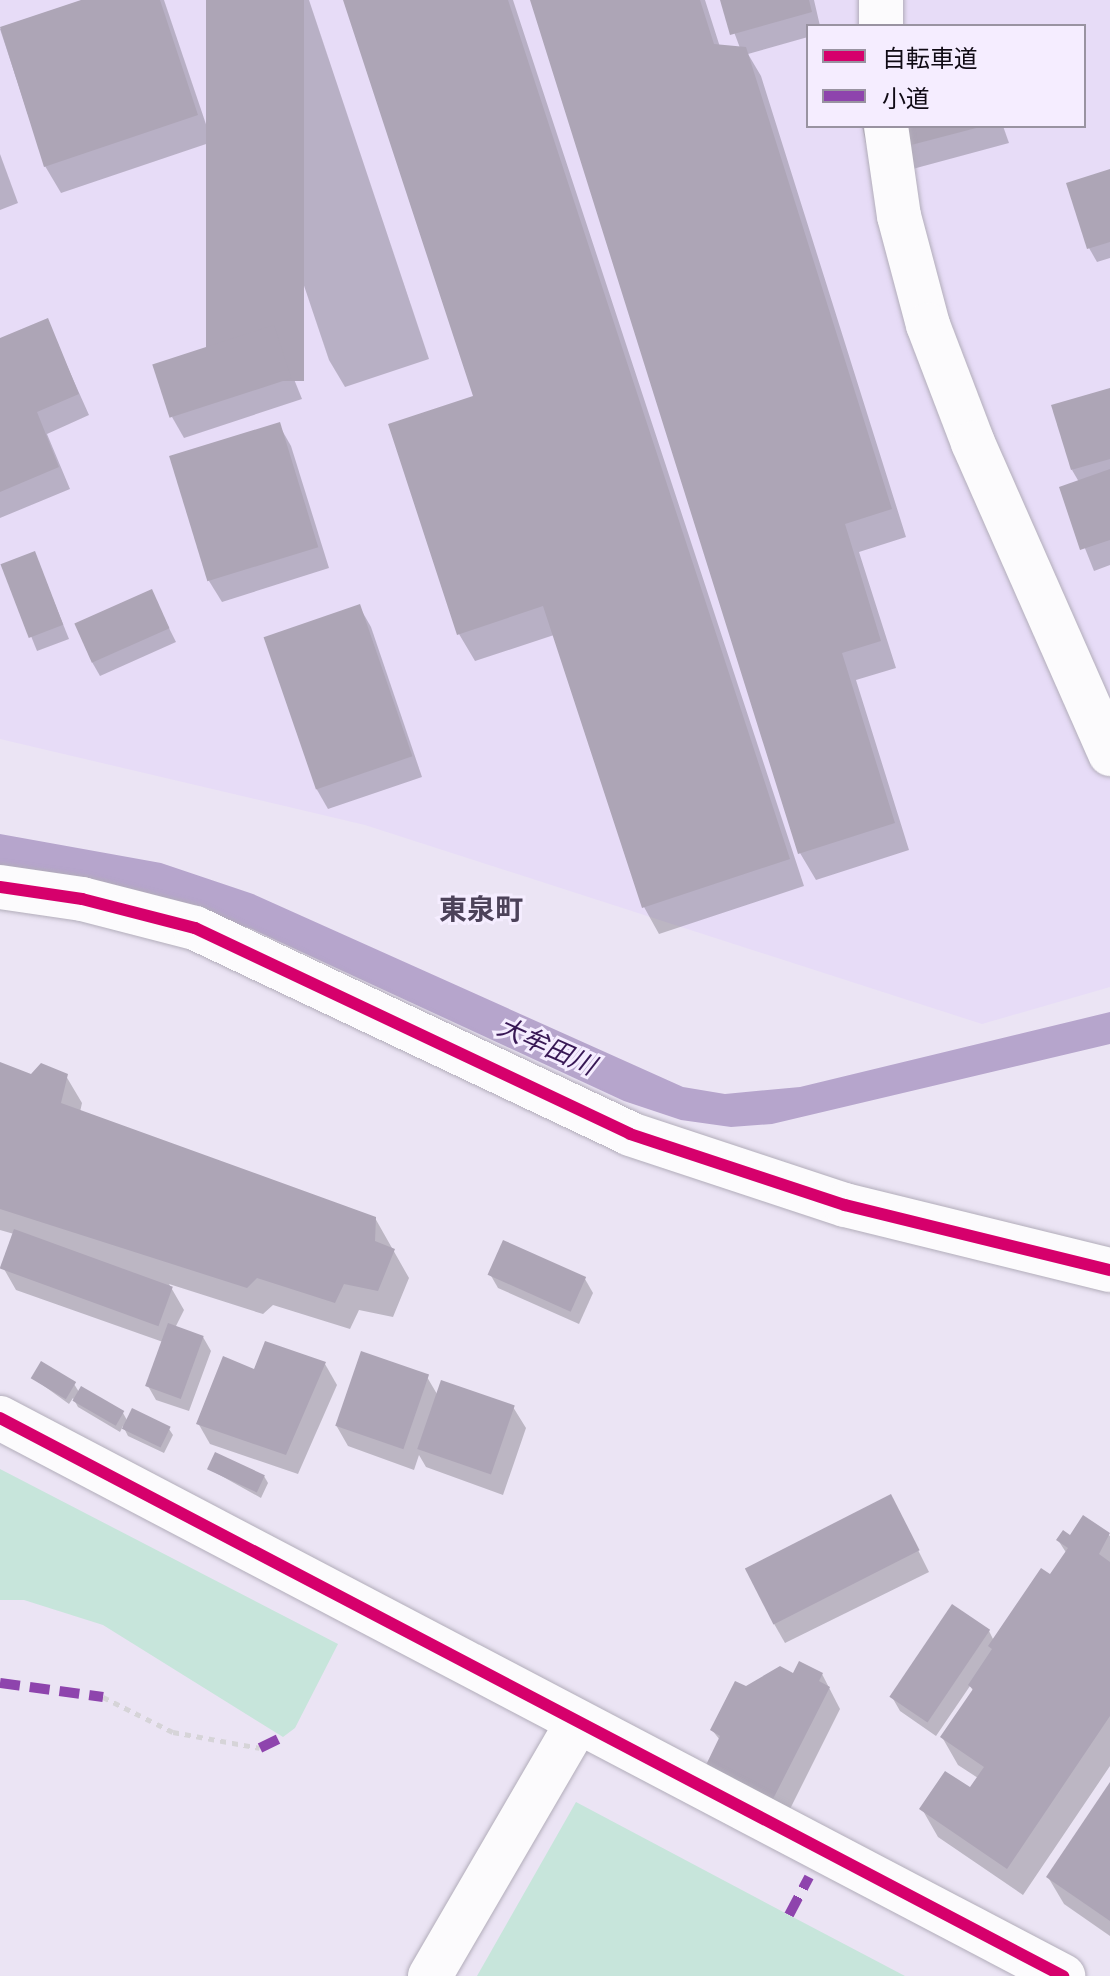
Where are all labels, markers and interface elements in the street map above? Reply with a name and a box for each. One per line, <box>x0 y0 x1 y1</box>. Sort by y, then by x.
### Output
legend <box>806 24 1086 128</box>
text: 自転車道 <box>882 43 978 72</box>
text: 小道 <box>882 83 930 112</box>
district label: 東泉町 <box>439 891 523 925</box>
water label: 大牟田川 <box>493 1010 601 1080</box>

